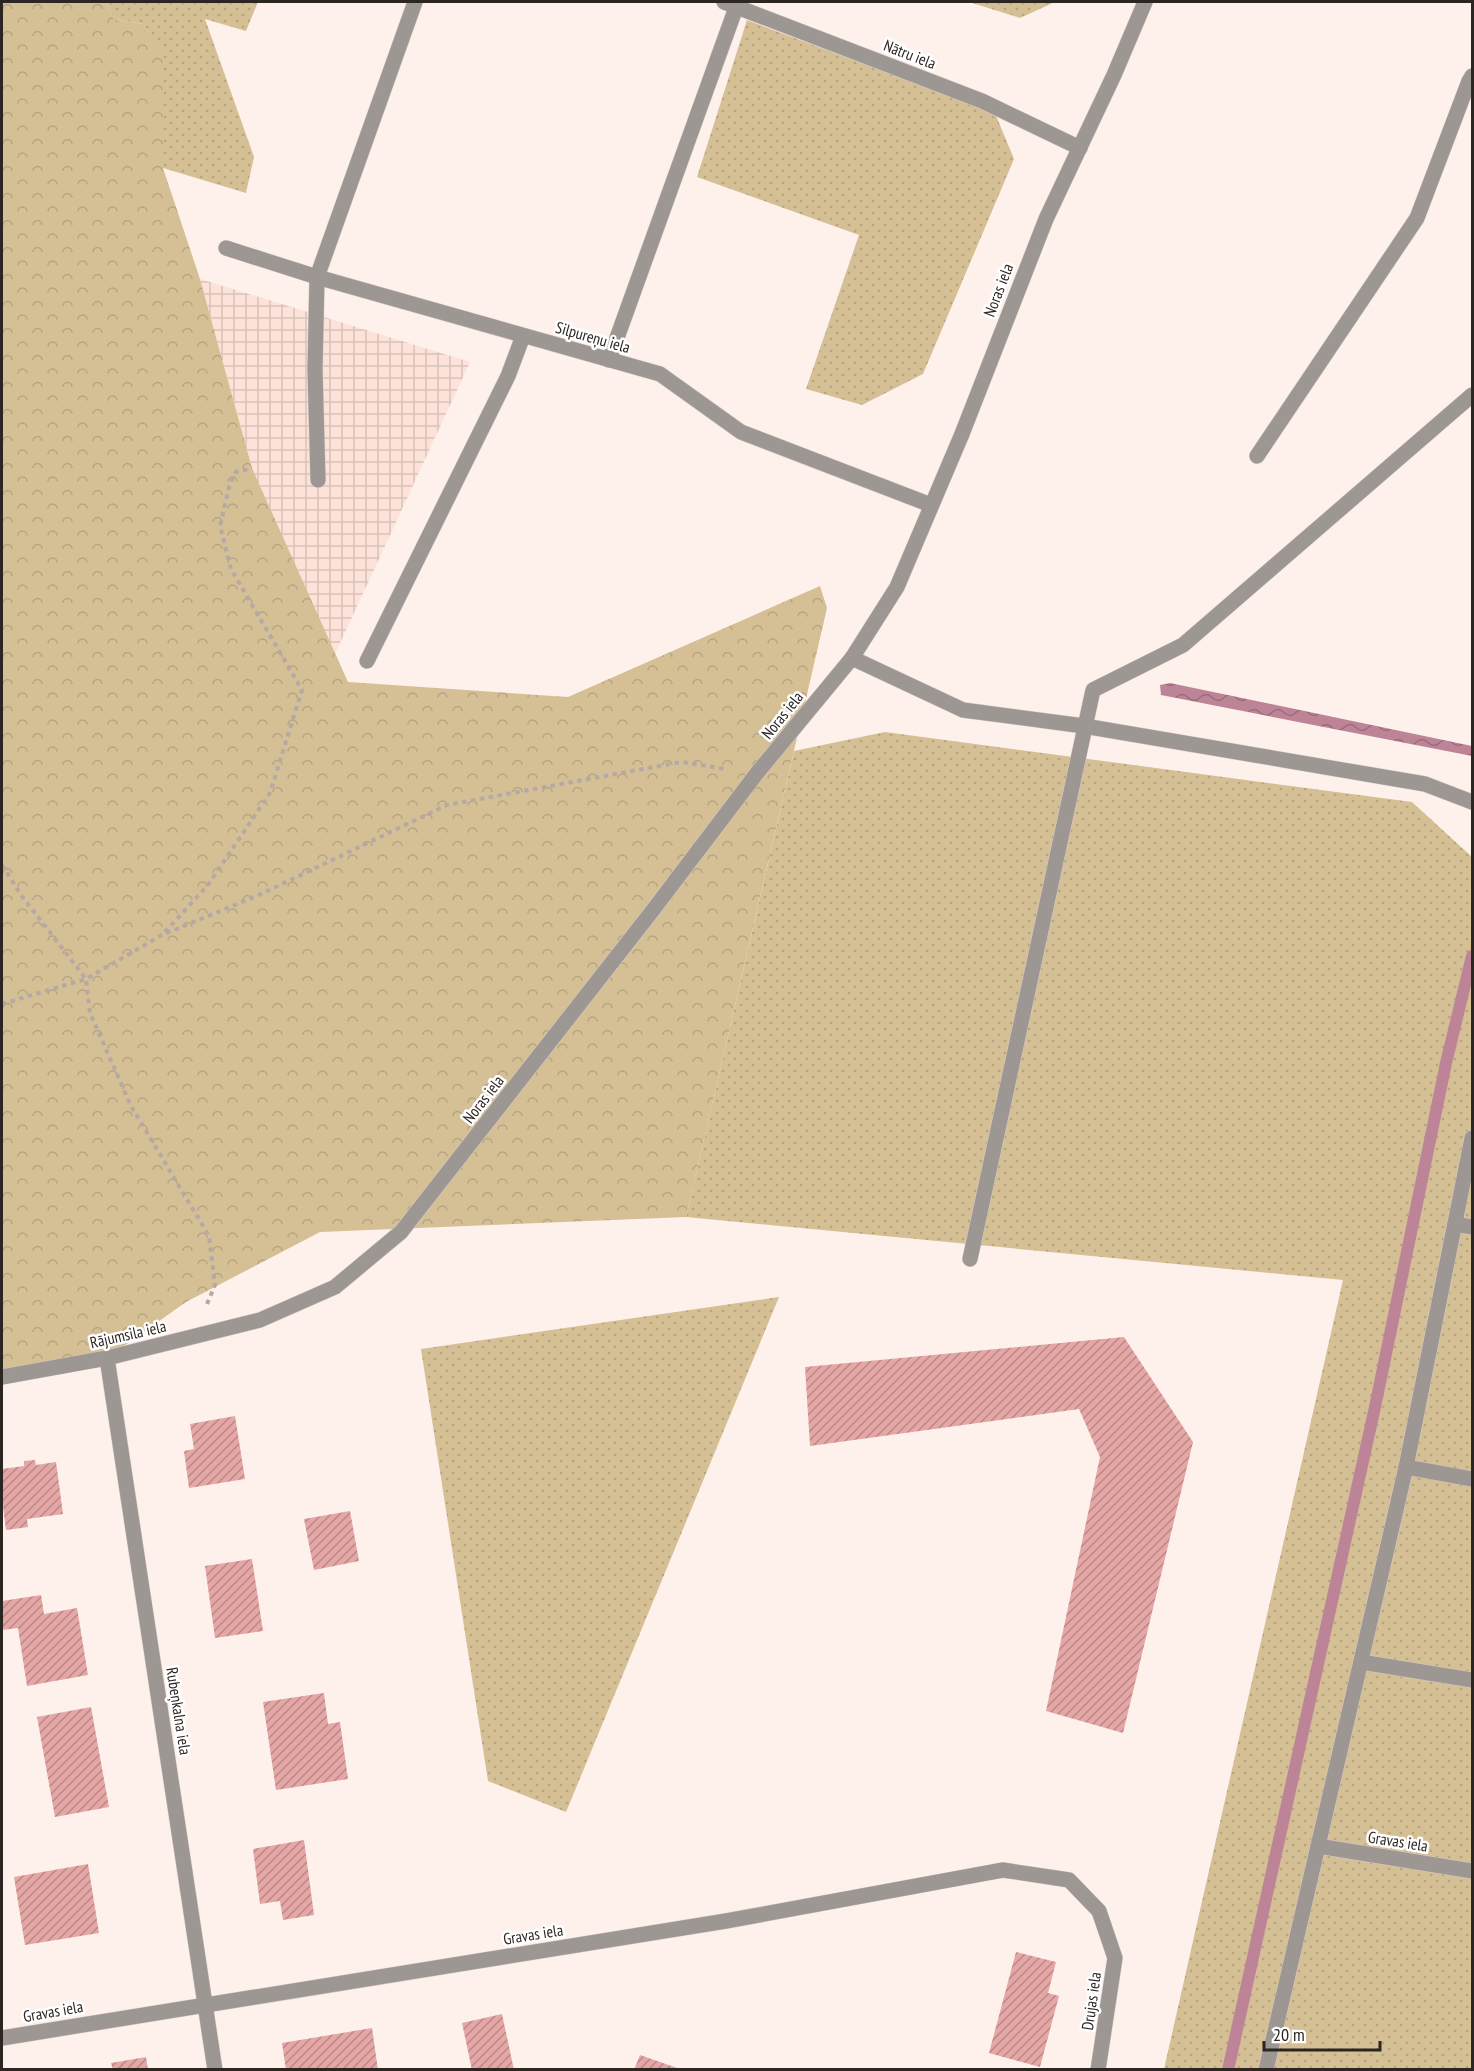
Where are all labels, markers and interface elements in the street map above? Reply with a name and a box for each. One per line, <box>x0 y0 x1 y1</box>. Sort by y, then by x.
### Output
street label: Nātru iela <box>881 35 939 73</box>
street label: Noras iela <box>979 261 1017 319</box>
street label: Silpureņu iela <box>553 317 633 357</box>
street label: Noras iela <box>757 687 807 743</box>
street label: Noras iela <box>458 1071 508 1127</box>
street label: Rājumsila iela <box>88 1316 168 1352</box>
street label: Rubeņkalna iela <box>162 1666 196 1756</box>
street label: Gravas iela <box>1367 1826 1429 1856</box>
street label: Gravas iela <box>502 1919 564 1949</box>
street label: Drujas iela <box>1077 1971 1105 2031</box>
street label: Gravas iela <box>22 1996 84 2026</box>
scale bar <box>1264 2014 1380 2052</box>
text: 20 m <box>1273 2023 1305 2046</box>

